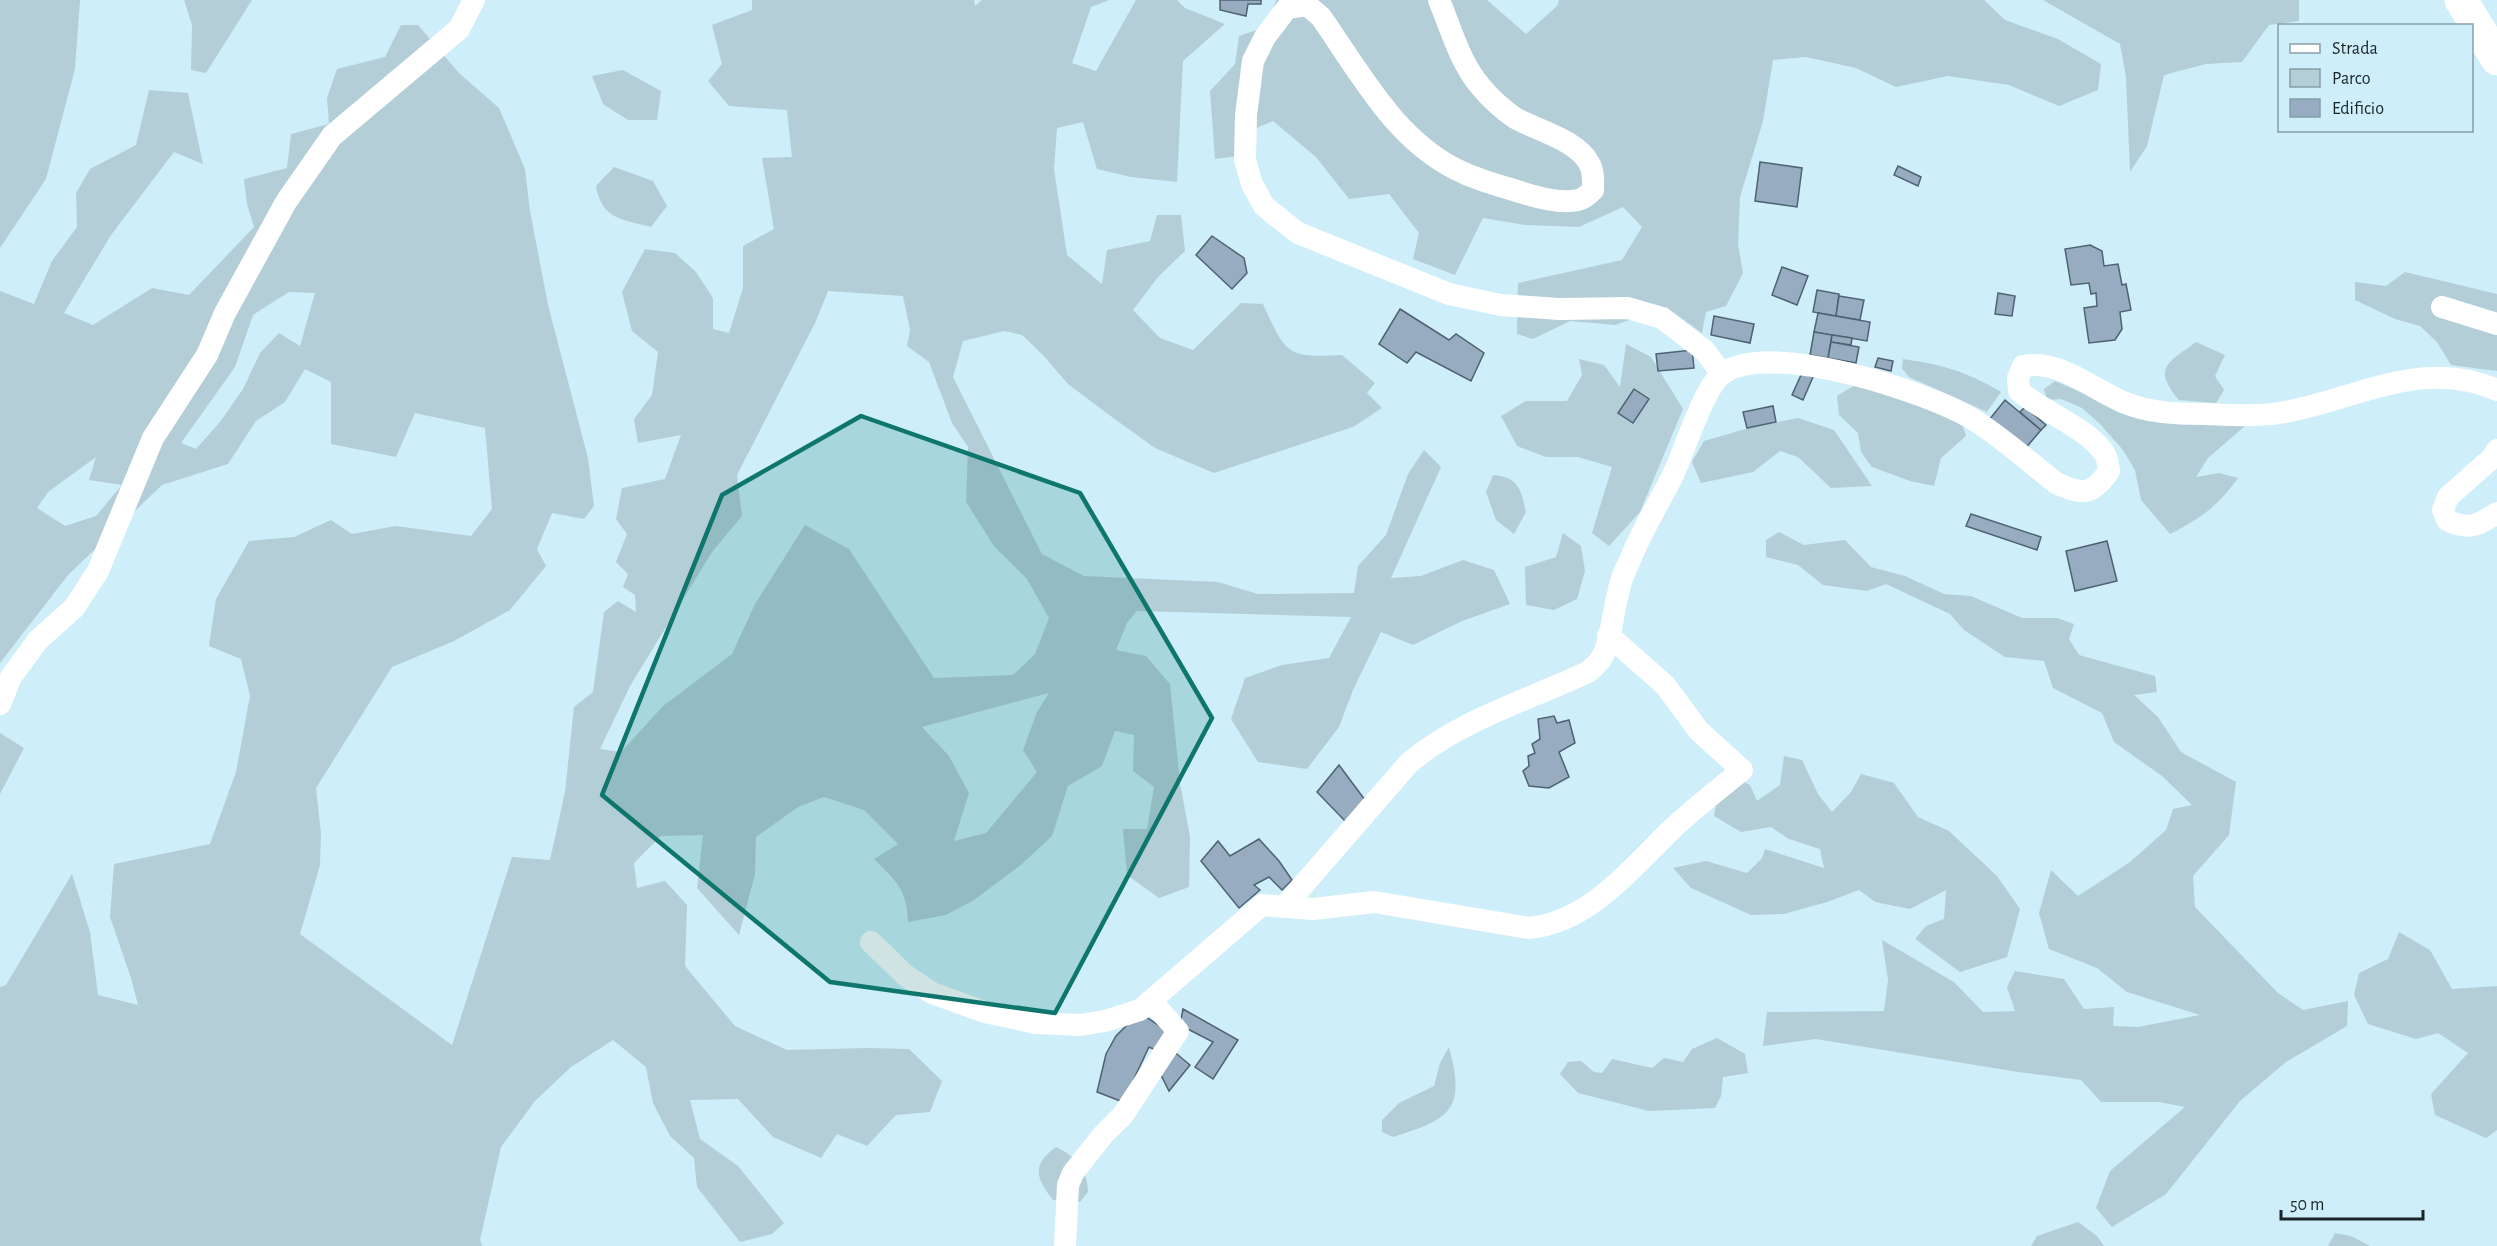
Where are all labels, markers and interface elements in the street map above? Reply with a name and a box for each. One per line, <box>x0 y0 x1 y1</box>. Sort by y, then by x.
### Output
legend <box>2278 24 2473 132</box>
text: Strada <box>2332 40 2378 58</box>
text: Parco <box>2332 70 2371 88</box>
text: Edificio <box>2332 100 2384 118</box>
scale bar <box>2281 1183 2424 1221</box>
text: 50 m <box>2290 1196 2324 1214</box>

